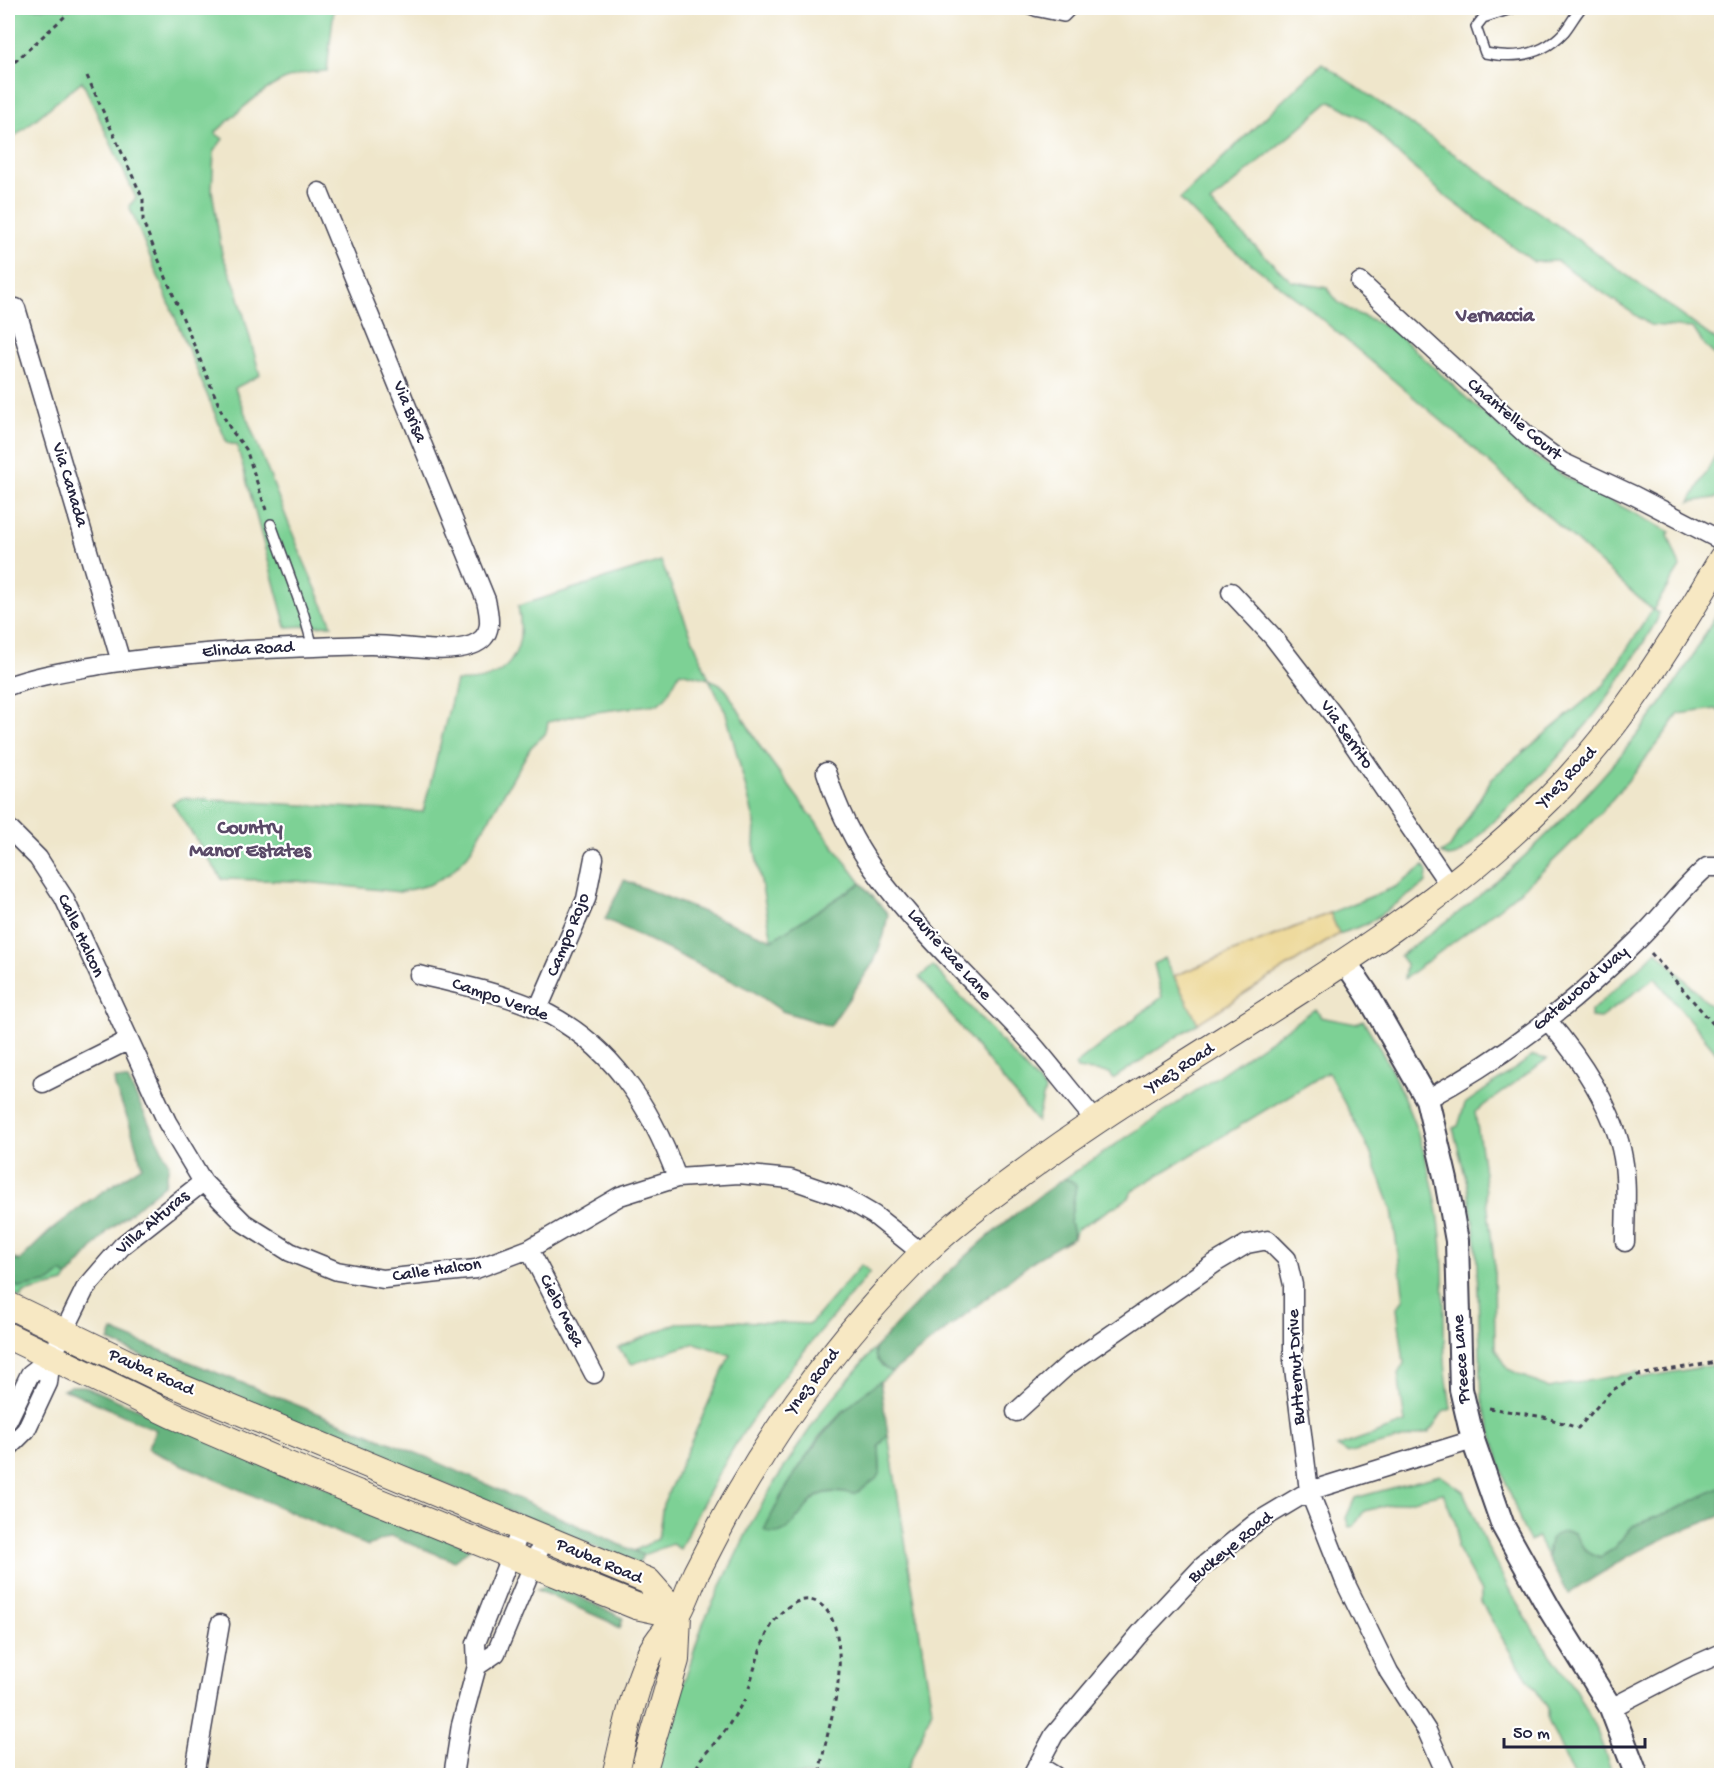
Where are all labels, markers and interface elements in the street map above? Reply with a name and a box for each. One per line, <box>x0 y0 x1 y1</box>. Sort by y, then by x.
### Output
district label: Vernaccia <box>1455 306 1535 329</box>
street label: Chantelle Court <box>1462 374 1567 467</box>
street label: Via Brisa <box>387 377 431 447</box>
street label: Via Canada <box>46 439 92 531</box>
street label: Elinda Road <box>202 637 296 663</box>
street label: Via Serrito <box>1314 696 1377 773</box>
street label: Ynez Road <box>1531 742 1603 815</box>
district label: Country Manor Estates <box>189 818 312 864</box>
street label: Campo Rojo <box>543 890 595 980</box>
street label: Calle Halcon <box>52 891 109 981</box>
street label: Laurie Rae Lane <box>902 905 996 1006</box>
street label: Gatewood Way <box>1529 942 1633 1036</box>
street label: Campo Verde <box>449 974 552 1027</box>
street label: Ynez Road <box>1140 1038 1220 1100</box>
street label: Villa Alturas <box>111 1185 195 1260</box>
street label: Calle Halcon <box>391 1254 483 1288</box>
street label: Cielo Mesa <box>534 1271 589 1352</box>
street label: Butternut Drive <box>1283 1308 1311 1426</box>
street label: Preece Lane <box>1448 1313 1476 1405</box>
street label: Ynez Road <box>780 1343 846 1421</box>
street label: Pauba Road <box>104 1344 198 1402</box>
street label: Buckeye Road <box>1184 1507 1279 1589</box>
street label: Pauba Road <box>552 1534 647 1590</box>
scale bar <box>1504 1711 1645 1749</box>
text: 50 m <box>1513 1724 1550 1745</box>

